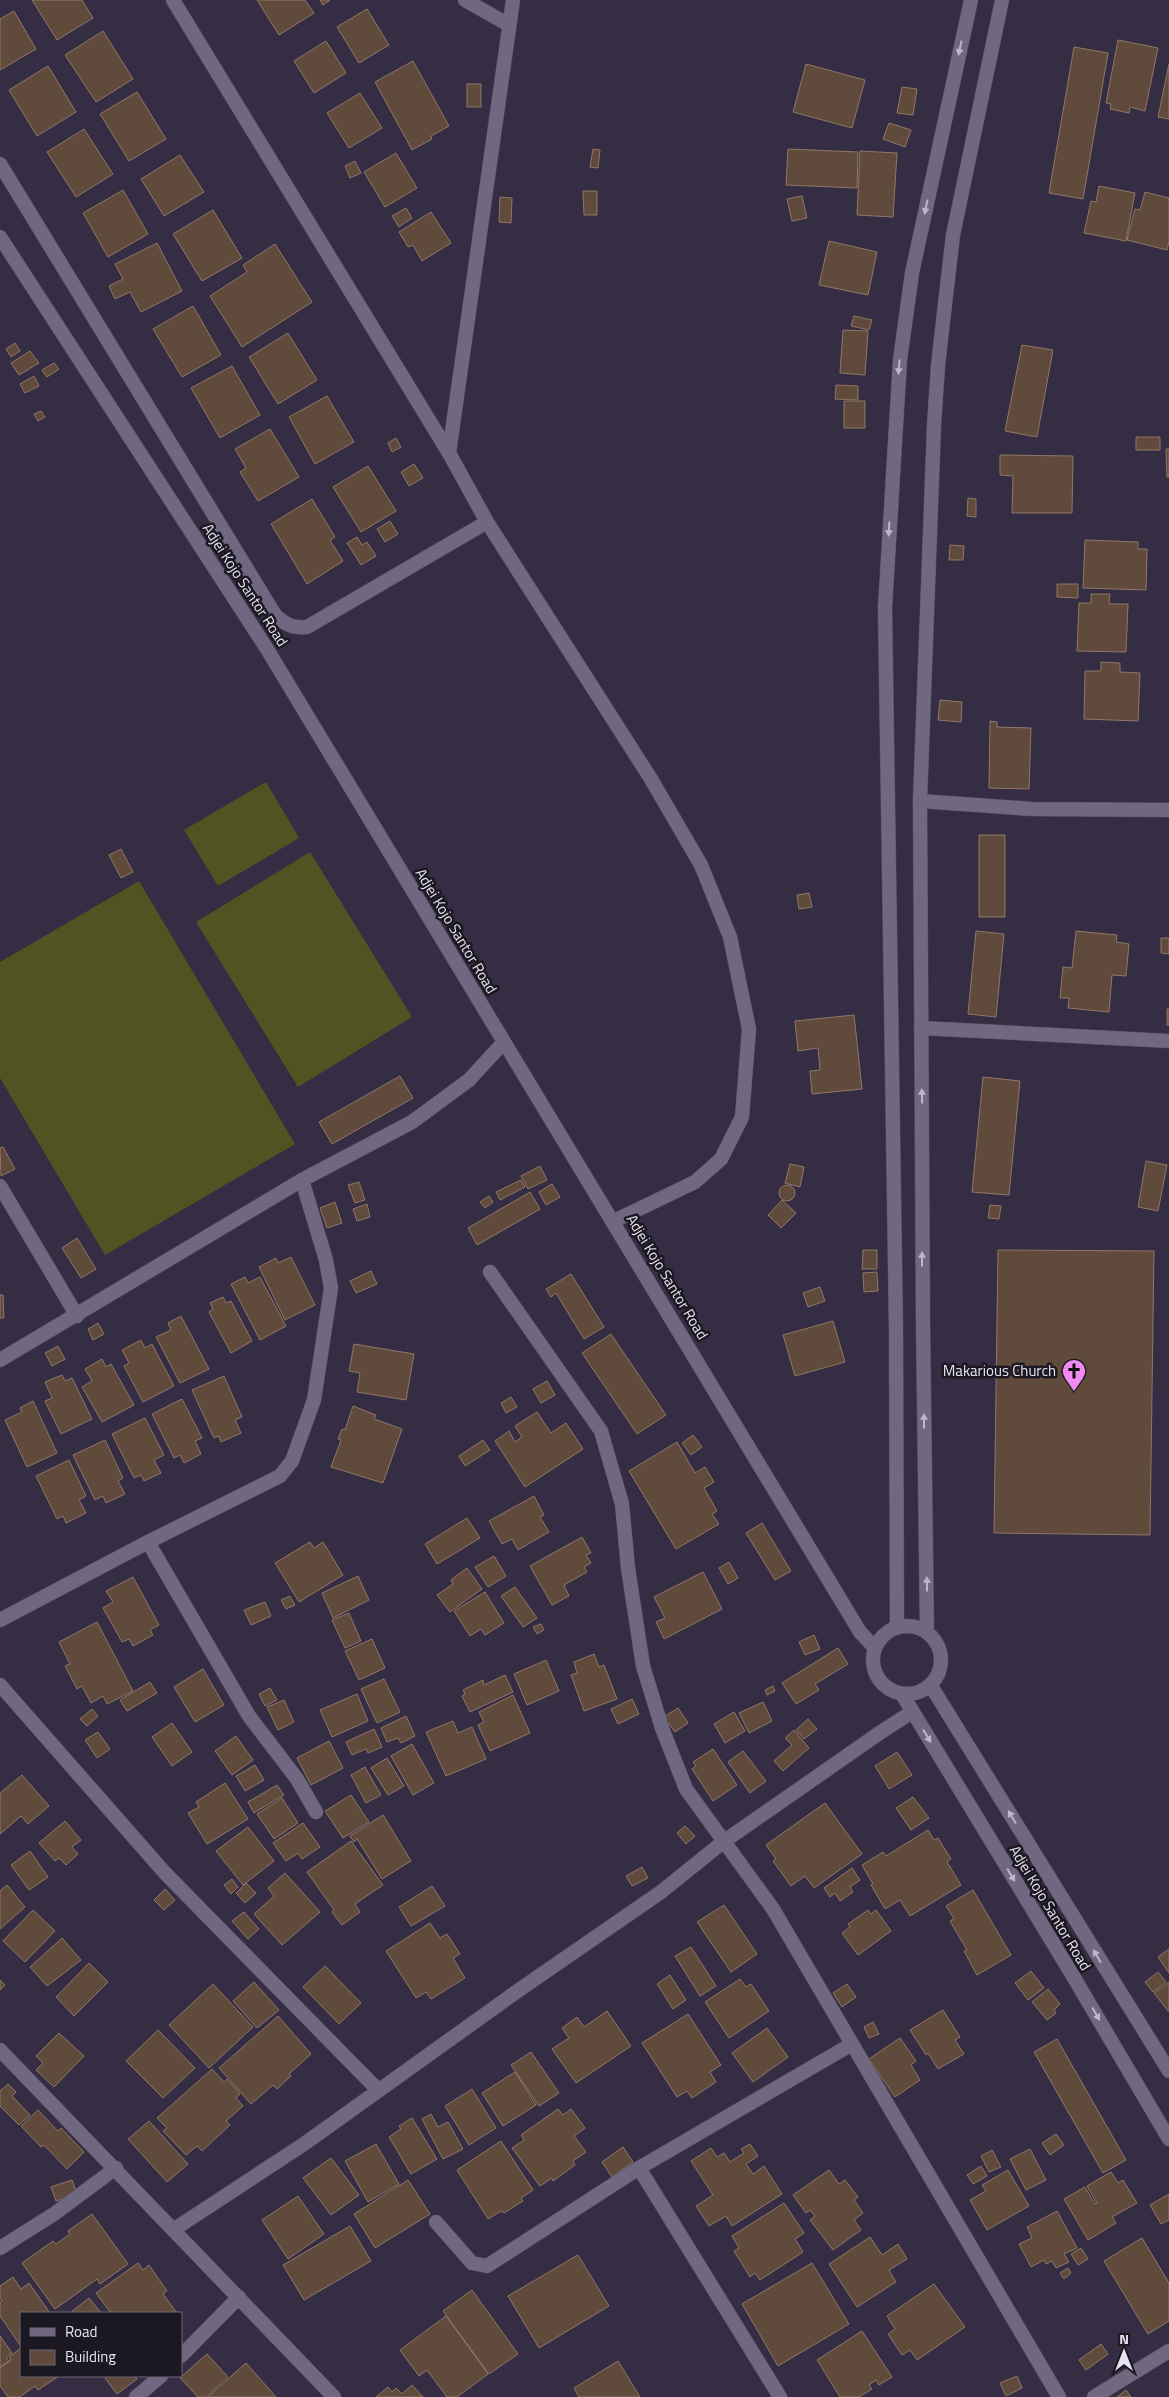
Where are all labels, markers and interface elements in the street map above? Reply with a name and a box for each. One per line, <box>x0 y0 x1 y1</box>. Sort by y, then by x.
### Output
one-way arrow <box>955 40 963 56</box>
one-way arrow <box>922 199 930 214</box>
one-way arrow <box>895 359 903 375</box>
street label: Adjei Kojo Santor Road <box>197 519 294 651</box>
one-way arrow <box>885 521 893 537</box>
street label: Adjei Kojo Santor Road <box>410 864 503 998</box>
one-way arrow <box>917 1088 925 1104</box>
street label: Adjei Kojo Santor Road <box>621 1210 714 1344</box>
one-way arrow <box>918 1250 926 1266</box>
church icon: Makarious Church <box>1061 1358 1087 1392</box>
place label: Makarious Church <box>943 1359 1056 1382</box>
one-way arrow <box>920 1413 928 1429</box>
one-way arrow <box>922 1575 930 1591</box>
one-way arrow <box>922 1730 931 1743</box>
one-way arrow <box>1008 1811 1017 1824</box>
street label: Adjei Kojo Santor Road <box>1004 1841 1097 1975</box>
one-way arrow <box>1007 1868 1016 1882</box>
one-way arrow <box>1092 1949 1101 1962</box>
one-way arrow <box>1091 2007 1100 2021</box>
legend <box>20 2312 182 2377</box>
text: Road <box>65 2320 97 2343</box>
north arrow <box>1099 2327 1149 2377</box>
text: N <box>1119 2328 1129 2349</box>
text: Building <box>65 2345 116 2368</box>

